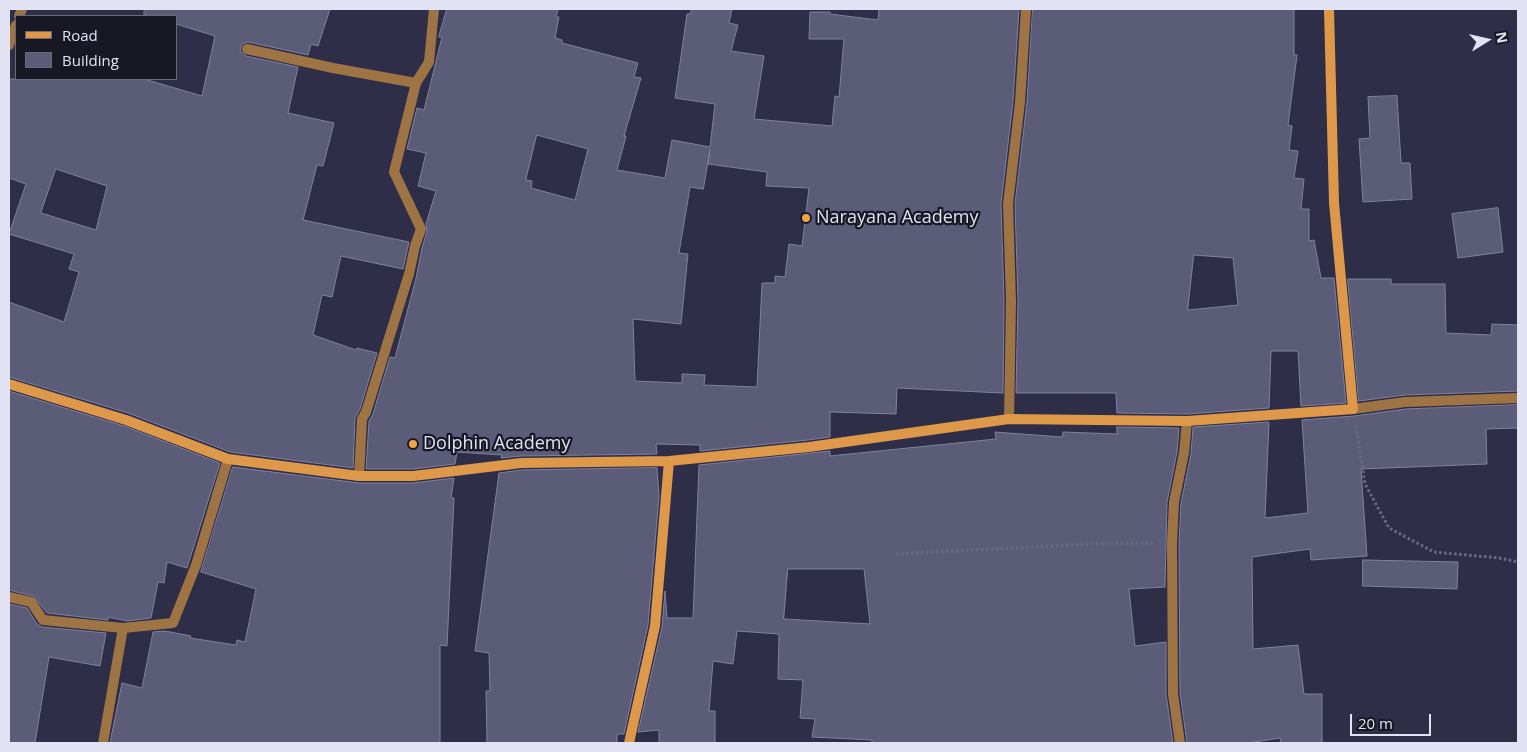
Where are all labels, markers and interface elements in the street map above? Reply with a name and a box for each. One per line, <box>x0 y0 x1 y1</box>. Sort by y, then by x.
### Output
legend <box>15 15 178 80</box>
north arrow <box>1462 15 1512 65</box>
text: Road <box>62 25 98 45</box>
text: N <box>1492 30 1513 45</box>
text: Building <box>62 50 119 70</box>
place label: Narayana Academy <box>816 207 978 229</box>
marker: Narayana Academy <box>800 212 812 224</box>
place label: Dolphin Academy <box>423 433 571 455</box>
marker: Dolphin Academy <box>407 438 419 450</box>
scale bar <box>1352 704 1433 736</box>
text: 20 m <box>1358 713 1393 733</box>

